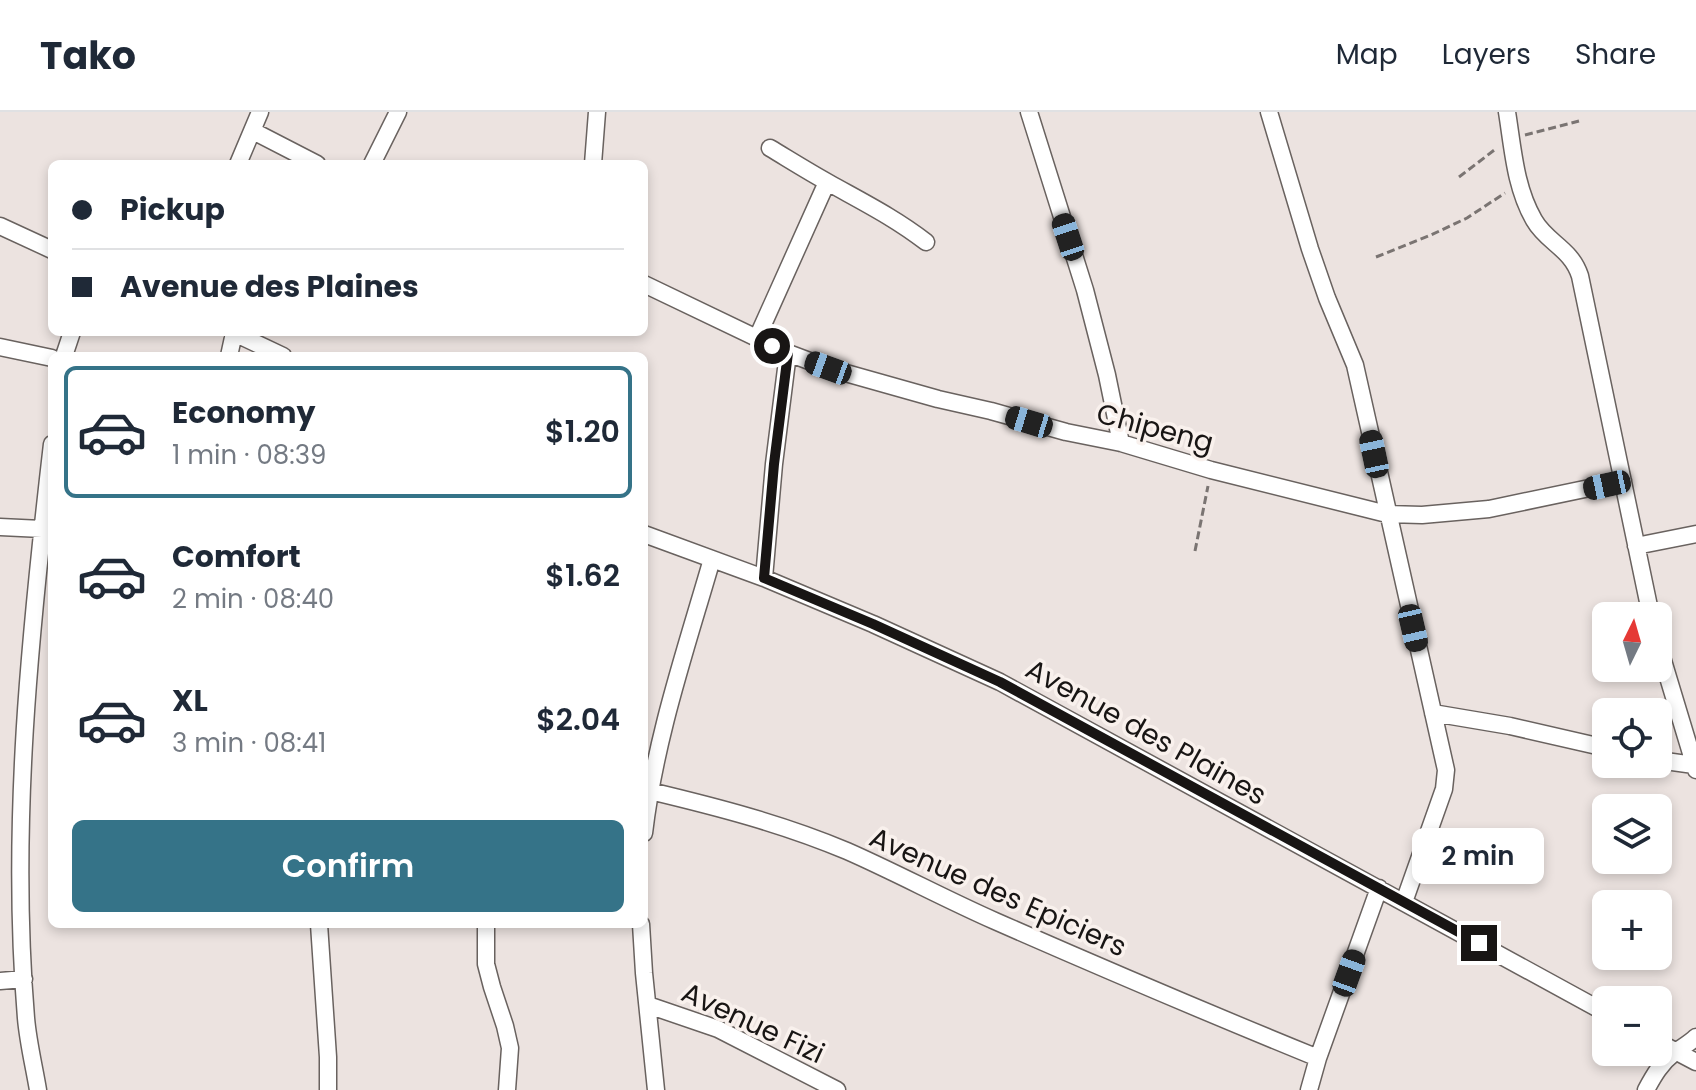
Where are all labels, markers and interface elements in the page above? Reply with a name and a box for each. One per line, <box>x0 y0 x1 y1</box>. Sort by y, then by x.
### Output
text: Tako <box>40 29 136 82</box>
text: Map <box>1336 35 1398 74</box>
text: Layers <box>1442 35 1531 74</box>
text: Share <box>1575 35 1656 74</box>
text: Pickup <box>120 188 225 231</box>
car <box>1049 210 1087 264</box>
text: Avenue des Plaines <box>120 265 419 308</box>
route start <box>754 328 790 364</box>
car <box>801 349 855 387</box>
text: Economy <box>172 391 316 434</box>
street label: Chipeng <box>1092 394 1218 462</box>
icon: car <box>76 396 148 468</box>
car <box>1003 404 1055 440</box>
text: $1.20 <box>545 410 620 453</box>
car <box>1357 428 1391 480</box>
text: 1 min · 08:39 <box>172 437 326 473</box>
car <box>1581 468 1633 502</box>
text: Comfort <box>172 535 301 578</box>
icon: car <box>76 540 148 612</box>
text: $1.62 <box>545 554 620 597</box>
text: 2 min · 08:40 <box>172 581 334 617</box>
car <box>1396 602 1430 654</box>
north arrow <box>1592 602 1672 682</box>
map controls <box>1592 602 1672 1066</box>
street label: Avenue des Plaines <box>1019 650 1273 814</box>
text: XL <box>172 679 208 722</box>
icon: car <box>76 684 148 756</box>
text: $2.04 <box>536 698 620 741</box>
button: locate <box>1592 698 1672 778</box>
text: 3 min · 08:41 <box>172 725 326 761</box>
button: layers <box>1592 794 1672 874</box>
street label: Avenue des Epiciers <box>863 818 1133 966</box>
button: Confirm <box>72 820 624 912</box>
callout: 2 min <box>1413 827 1545 883</box>
text: 2 min <box>1442 838 1514 874</box>
button: + <box>1592 890 1672 970</box>
route end <box>1461 925 1497 961</box>
car <box>1330 946 1368 1000</box>
street label: Avenue Fizi <box>675 973 831 1073</box>
button: − <box>1592 986 1672 1066</box>

